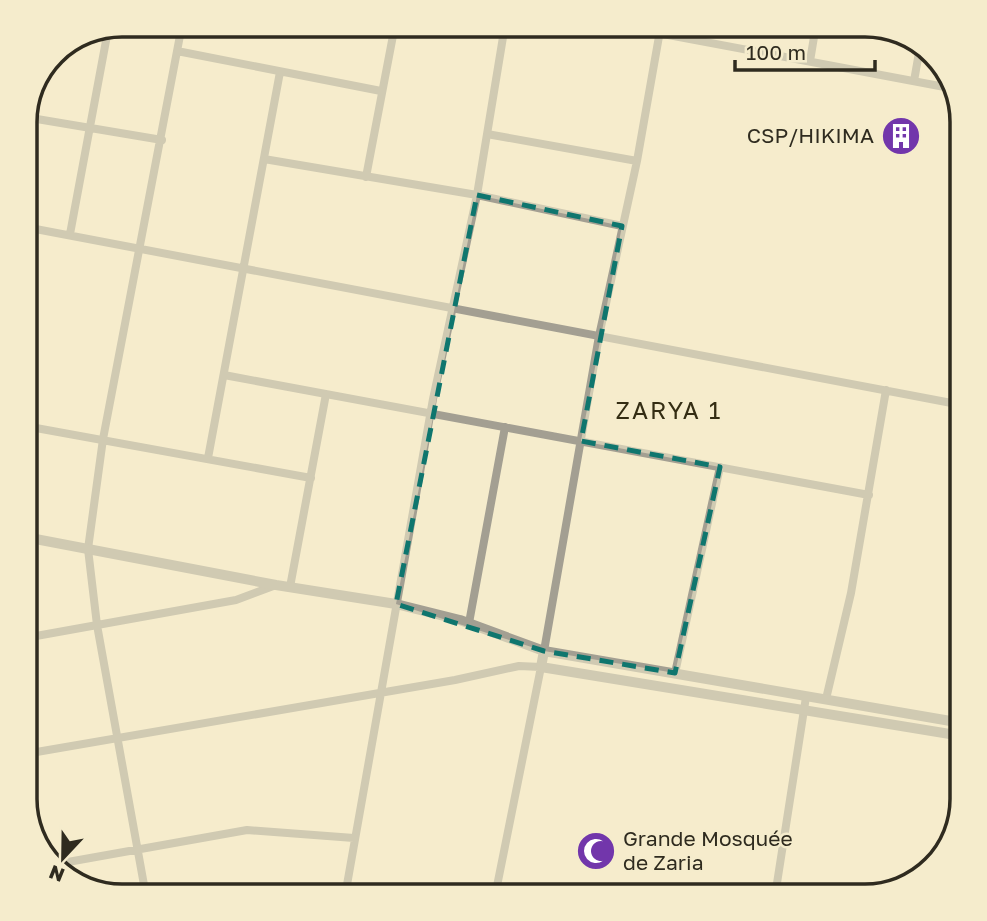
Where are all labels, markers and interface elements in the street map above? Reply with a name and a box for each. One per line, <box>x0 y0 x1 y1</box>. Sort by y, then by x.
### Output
scale bar <box>735 28 875 72</box>
text: 100 m <box>746 39 806 65</box>
building icon: CSP/HIKIMA <box>880 115 922 157</box>
place label: CSP/HIKIMA <box>747 122 874 148</box>
district label: ZARYA 1 <box>616 395 722 424</box>
north arrow <box>28 823 98 893</box>
place label: Grande Mosquée de Zaria <box>623 825 793 875</box>
mosque icon: Grande Mosquée de Zaria <box>575 830 617 872</box>
text: N <box>45 861 67 888</box>

